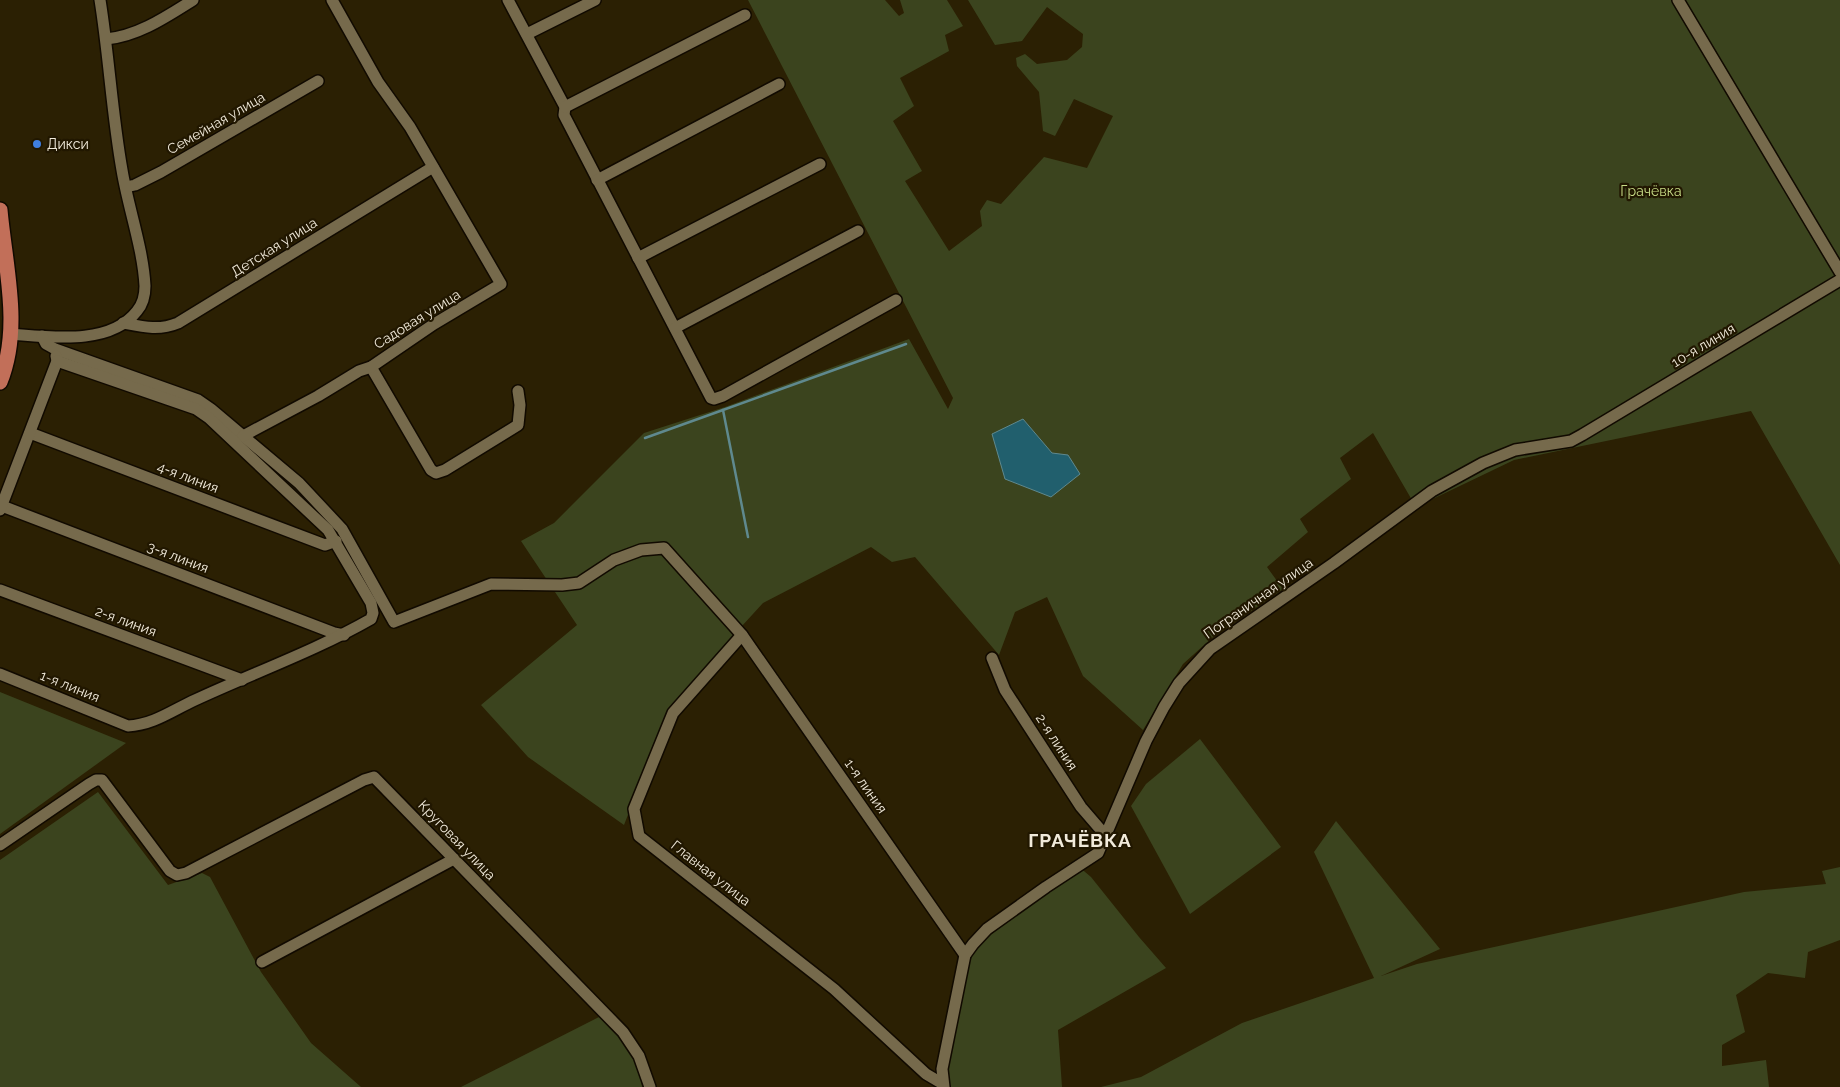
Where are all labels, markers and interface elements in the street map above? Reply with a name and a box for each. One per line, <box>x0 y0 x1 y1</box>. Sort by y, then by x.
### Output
street label: Семейная улица <box>164 89 268 157</box>
place label: Дикси <box>47 136 89 152</box>
marker: Дикси <box>31 138 43 150</box>
park label: Грачёвка <box>1620 183 1682 199</box>
street label: Детская улица <box>228 214 320 280</box>
street label: Садовая улица <box>371 286 463 352</box>
street label: 10-я линия <box>1668 320 1738 370</box>
street label: 4-я линия <box>155 458 221 496</box>
street label: 3-я линия <box>145 538 211 576</box>
street label: Пограничная улица <box>1200 554 1316 642</box>
street label: 2-я линия <box>93 603 159 639</box>
street label: 1-я линия <box>38 667 102 705</box>
street label: 2-я линия <box>1033 711 1081 773</box>
street label: 1-я линия <box>841 756 891 816</box>
street label: Круговая улица <box>415 797 499 883</box>
district label: ГРАЧЁВКА <box>1028 829 1132 851</box>
street label: Главная улица <box>668 837 754 909</box>

